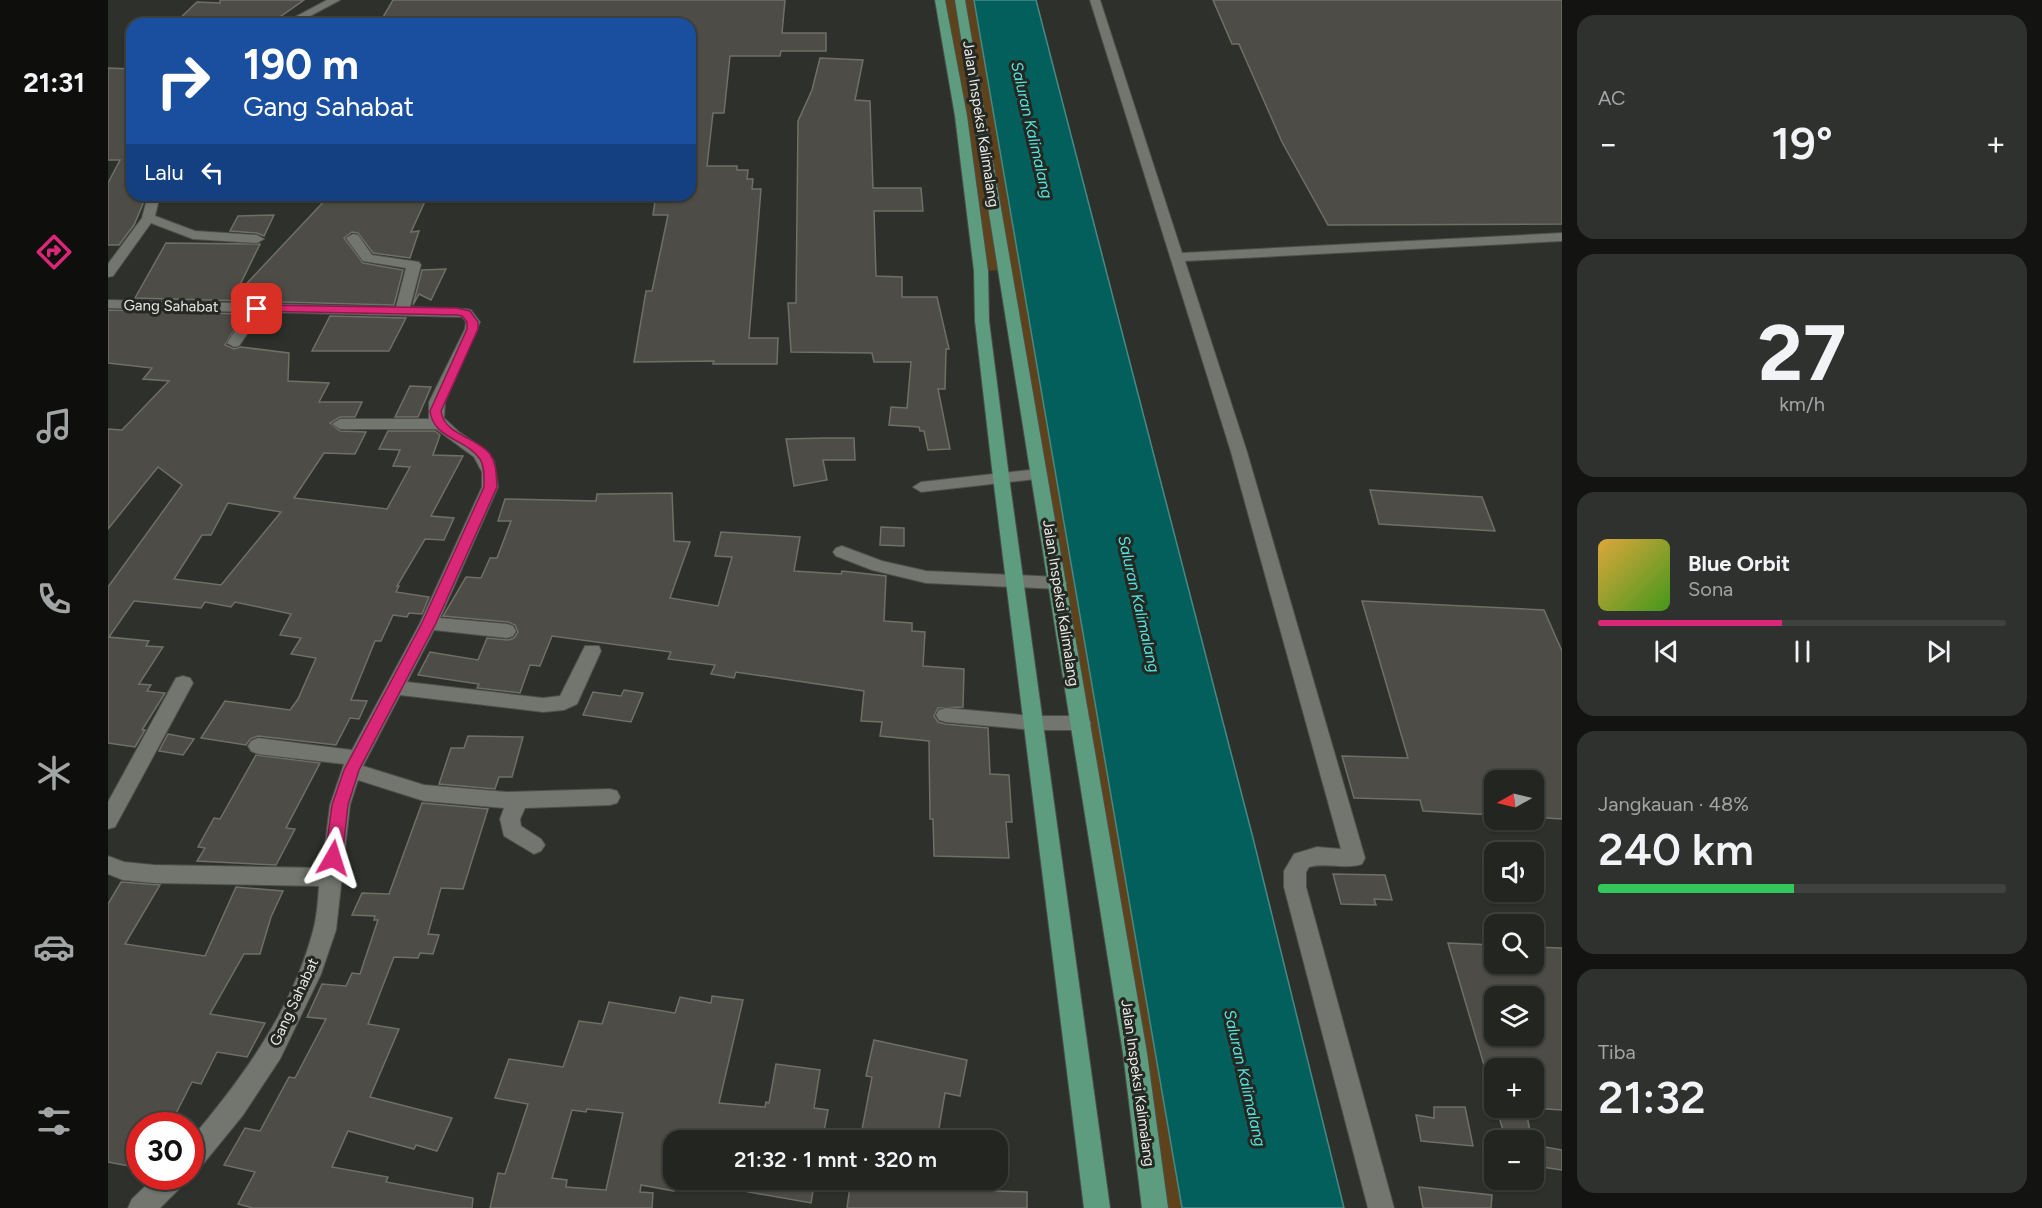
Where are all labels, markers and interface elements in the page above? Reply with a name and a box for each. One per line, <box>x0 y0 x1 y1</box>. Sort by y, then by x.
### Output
text: 190 m <box>243 39 359 90</box>
street label: Jalan Inspeksi Kalimalang <box>959 39 1003 209</box>
icon: right <box>144 42 222 120</box>
water label: Saluran Kalimalang <box>1007 60 1057 200</box>
text: 21:31 <box>23 66 85 99</box>
text: AC <box>1598 86 1626 110</box>
text: Gang Sahabat <box>243 90 414 123</box>
text: 19° <box>1771 116 1833 170</box>
text: − <box>1598 124 1619 163</box>
text: + <box>1985 124 2006 163</box>
icon: left <box>196 156 229 189</box>
text: Lalu <box>144 159 184 186</box>
icon: directions <box>33 231 75 273</box>
pin <box>231 283 282 334</box>
icon: arrive <box>240 292 273 325</box>
street label: Gang Sahabat <box>123 296 219 316</box>
text: 27 <box>1758 306 1846 400</box>
text: km/h <box>1779 392 1825 416</box>
icon: music <box>33 405 75 447</box>
street label: Jalan Inspeksi Kalimalang <box>1039 518 1083 688</box>
water label: Saluran Kalimalang <box>1114 534 1164 674</box>
text: Blue Orbit <box>1688 550 1790 577</box>
text: Sona <box>1688 577 1733 601</box>
icon: phone <box>33 578 75 620</box>
icon: previous <box>1650 635 1683 668</box>
icon: pause <box>1786 635 1819 668</box>
icon: next <box>1922 635 1955 668</box>
icon: climate <box>33 752 75 794</box>
north arrow <box>1484 770 1544 830</box>
map controls <box>1484 770 1544 1190</box>
text: Jangkauan · 48% <box>1598 792 1749 816</box>
text: 240 km <box>1598 822 1754 876</box>
position arrow <box>301 826 365 890</box>
button: sound <box>1484 842 1544 902</box>
button: search <box>1484 914 1544 974</box>
icon: car <box>33 926 75 968</box>
street label: Gang Sahabat <box>266 955 322 1049</box>
button: layers <box>1484 986 1544 1046</box>
street label: Jalan Inspeksi Kalimalang <box>1117 998 1159 1168</box>
water label: Saluran Kalimalang <box>1220 1008 1270 1148</box>
text: Tiba <box>1598 1040 1636 1064</box>
button: + <box>1484 1058 1544 1118</box>
text: 21:32 <box>1598 1070 1706 1124</box>
icon: filters <box>33 1100 75 1142</box>
speed limit sign: 30 <box>126 1112 204 1190</box>
button: − <box>1484 1130 1544 1190</box>
text: 21:32 · 1 mnt · 320 m <box>734 1146 937 1173</box>

